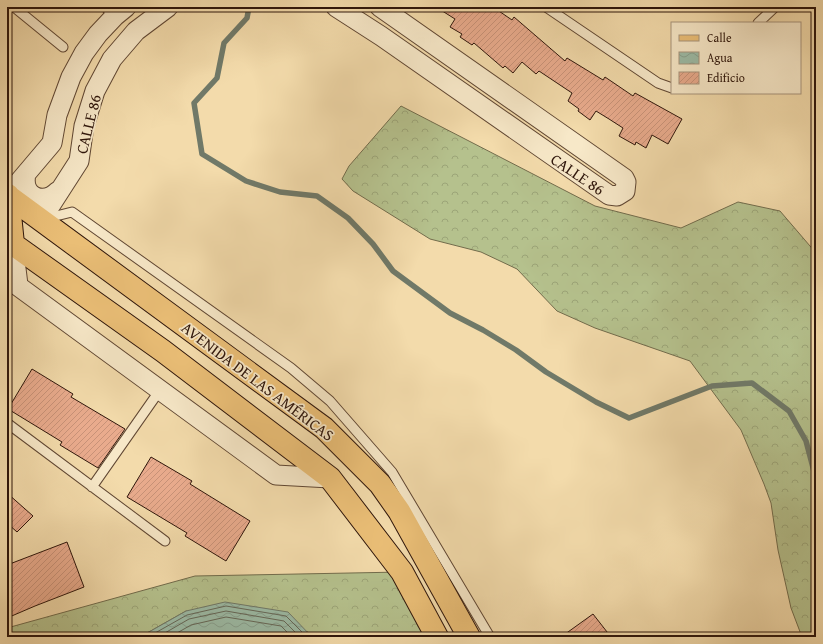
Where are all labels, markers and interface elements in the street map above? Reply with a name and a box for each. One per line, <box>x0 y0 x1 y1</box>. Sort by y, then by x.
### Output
legend <box>671 22 801 94</box>
text: Calle <box>707 29 732 46</box>
text: Agua <box>707 49 733 66</box>
text: Edificio <box>707 69 745 86</box>
street label: CALLE 86 <box>69 91 107 156</box>
street label: CALLE 86 <box>546 147 610 201</box>
street label: AVENIDA DE LAS AMÉRICAS <box>177 315 340 447</box>

